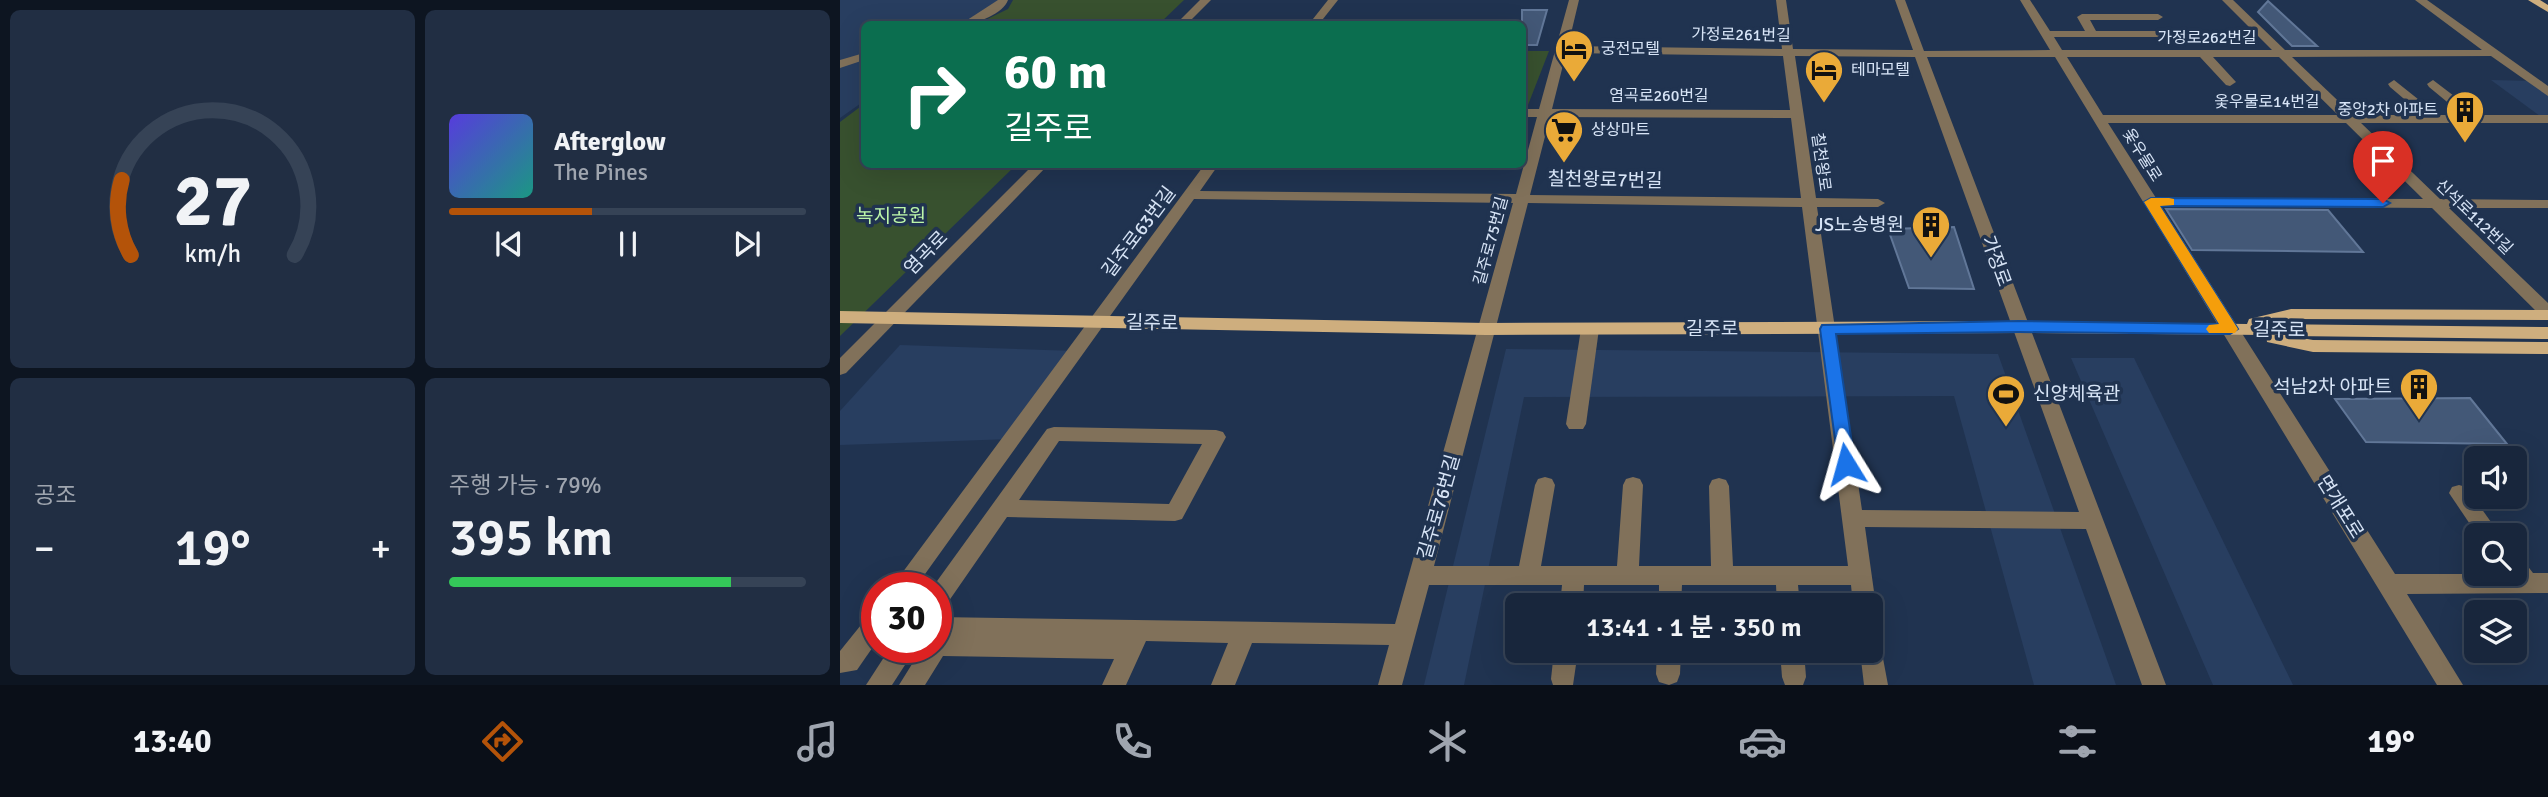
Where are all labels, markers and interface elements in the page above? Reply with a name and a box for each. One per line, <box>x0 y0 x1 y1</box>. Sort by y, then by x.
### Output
street label: 가정로261번길 <box>1691 24 1791 46</box>
hotel icon: 궁전모텔 <box>1553 28 1595 83</box>
street label: 가정로262번길 <box>2157 28 2257 48</box>
place label: 궁전모텔 <box>1601 39 1660 59</box>
text: 60 m <box>1004 42 1107 102</box>
icon: right <box>889 49 980 140</box>
hotel icon: 테마모텔 <box>1803 49 1845 104</box>
place label: 테마모텔 <box>1851 60 1910 80</box>
street label: 염곡로260번길 <box>1609 86 1709 106</box>
building icon: 중앙2차 아파트 <box>2444 89 2486 144</box>
street label: 옻우물로14번길 <box>2214 92 2320 112</box>
place label: 중앙2차 아파트 <box>2338 100 2438 120</box>
text: 길주로 <box>1004 109 1092 148</box>
supermarket icon: 상상마트 <box>1543 109 1585 164</box>
place label: 상상마트 <box>1591 120 1650 140</box>
street label: 옻우물로 <box>2118 125 2166 185</box>
text: Afterglow <box>554 126 666 158</box>
street label: 칠천왕로 <box>1807 131 1835 193</box>
pin <box>2353 131 2413 203</box>
icon: arrive <box>2364 142 2402 180</box>
text: 27 <box>173 157 252 246</box>
text: The Pines <box>554 158 648 187</box>
street label: 칠천왕로7번길 <box>1547 167 1663 193</box>
street label: 신석로112번길 <box>2431 175 2517 259</box>
street label: 길주로63번길 <box>1097 182 1181 282</box>
street label: 길주로75번길 <box>1470 195 1512 287</box>
park label: 녹지공원 <box>856 204 926 228</box>
building icon: JS노송병원 <box>1910 204 1952 259</box>
place label: JS노송병원 <box>1815 213 1904 237</box>
icon: previous <box>490 225 528 263</box>
icon: pause <box>609 225 647 263</box>
icon: next <box>728 225 766 263</box>
street label: 염곡로 <box>899 226 953 280</box>
street label: 가정로 <box>1976 232 2016 290</box>
text: km/h <box>184 238 241 269</box>
street label: 길주로 <box>1126 311 1178 335</box>
street label: 길주로 <box>1686 317 1738 341</box>
street label: 길주로 <box>2253 318 2305 342</box>
building icon: 석남2차 아파트 <box>2398 366 2440 421</box>
sports icon: 신양체육관 <box>1985 373 2027 428</box>
place label: 석남2차 아파트 <box>2273 375 2392 399</box>
place label: 신양체육관 <box>2033 382 2120 406</box>
position arrow <box>1809 427 1883 501</box>
map controls <box>2464 446 2527 663</box>
button: sound <box>2464 446 2527 509</box>
street label: 길주로76번길 <box>1413 452 1465 562</box>
text: 주행 가능 · 79% <box>449 471 602 500</box>
street label: 면개포로 <box>2311 471 2369 543</box>
text: 공조 <box>34 481 76 510</box>
text: 395 km <box>449 506 613 570</box>
text: 19° <box>174 516 251 580</box>
button: search <box>2464 523 2527 586</box>
text: − <box>34 525 55 572</box>
text: + <box>370 525 391 572</box>
speed limit sign: 30 <box>861 572 952 663</box>
button: layers <box>2464 600 2527 663</box>
text: 13:41 · 1 분 · 350 m <box>1586 612 1802 644</box>
icon: directions <box>478 717 527 766</box>
icon: music <box>793 717 842 766</box>
icon: phone <box>1108 717 1157 766</box>
icon: climate <box>1423 717 1472 766</box>
icon: car <box>1738 717 1787 766</box>
icon: filters <box>2053 717 2102 766</box>
text: 13:40 <box>133 722 212 761</box>
text: 19° <box>2368 722 2415 761</box>

